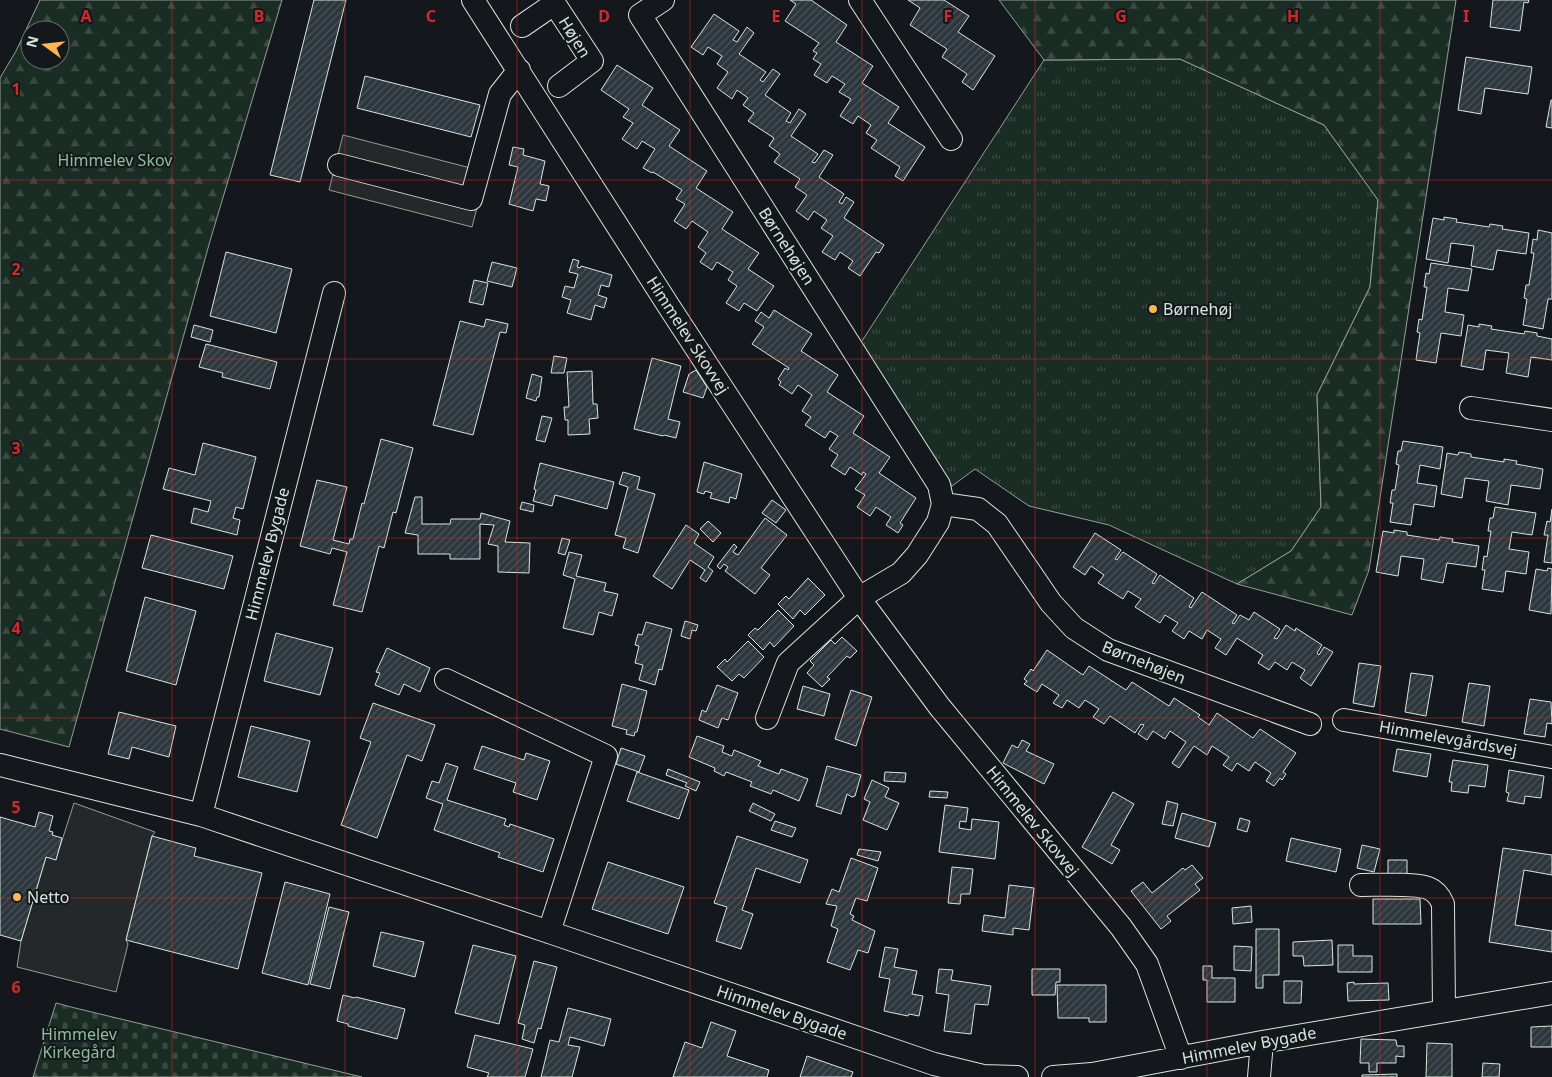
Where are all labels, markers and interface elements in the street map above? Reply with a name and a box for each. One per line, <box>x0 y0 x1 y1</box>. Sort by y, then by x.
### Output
text: A <box>80 5 92 27</box>
text: B <box>254 5 264 27</box>
text: C <box>426 5 436 27</box>
text: D <box>598 5 610 27</box>
text: E <box>772 5 781 27</box>
text: F <box>944 5 952 27</box>
text: G <box>1115 5 1127 27</box>
text: H <box>1287 5 1299 27</box>
text: I <box>1463 5 1469 27</box>
street label: Højen <box>554 12 596 62</box>
north arrow <box>20 20 70 70</box>
text: N <box>21 34 43 49</box>
text: 1 <box>11 78 21 100</box>
park label: Himmelev Skov <box>58 149 173 171</box>
street label: Børnehøjen <box>754 203 820 289</box>
text: 2 <box>11 258 21 280</box>
street label: Himmelev Skovvej <box>642 272 734 398</box>
place label: Børnehøj <box>1163 298 1232 320</box>
marker: Børnehøj <box>1147 303 1159 315</box>
text: 3 <box>11 437 21 459</box>
street label: Himmelev Bygade <box>240 485 294 623</box>
text: 4 <box>11 617 21 639</box>
street label: Børnehøjen <box>1099 635 1189 689</box>
street label: Himmelevgårdsvej <box>1377 715 1519 761</box>
street label: Himmelev Skovvej <box>982 761 1084 881</box>
text: 5 <box>11 796 21 818</box>
place label: Netto <box>27 886 69 908</box>
marker: Netto <box>11 891 23 903</box>
text: 6 <box>11 976 21 998</box>
street label: Himmelev Bygade <box>714 979 850 1045</box>
street label: Himmelev Bygade <box>1180 1021 1318 1069</box>
park label: Himmelev Kirkegård <box>41 1023 118 1063</box>

